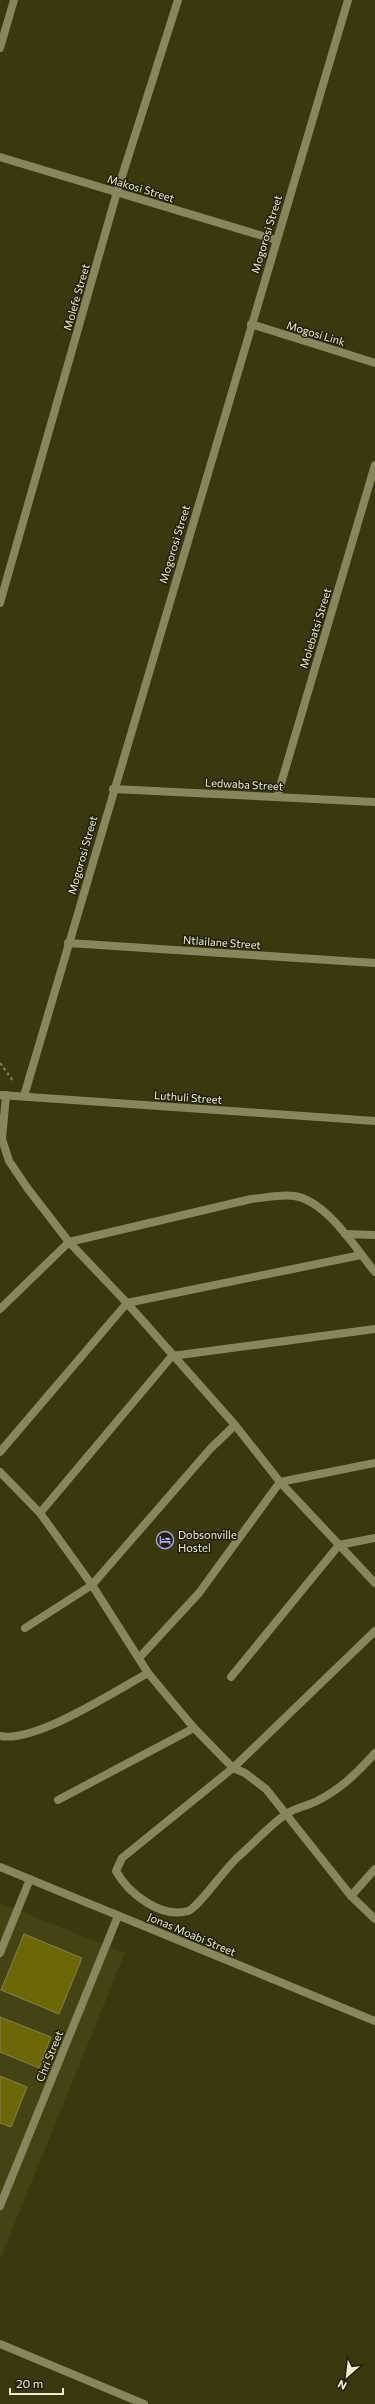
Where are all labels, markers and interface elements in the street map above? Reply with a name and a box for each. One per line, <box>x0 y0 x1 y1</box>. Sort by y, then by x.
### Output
street label: Makosi Street <box>106 172 177 205</box>
street label: Mogorosi Street <box>248 193 284 275</box>
street label: Molefe Street <box>60 262 92 332</box>
street label: Mogosi Link <box>285 318 347 348</box>
street label: Mogorosi Street <box>156 503 192 585</box>
street label: Molebatsi Street <box>297 586 334 670</box>
street label: Ledwaba Street <box>205 775 284 793</box>
street label: Mogorosi Street <box>65 814 100 896</box>
street label: Ntlailane Street <box>183 933 262 951</box>
street label: Luthuli Street <box>154 1088 223 1106</box>
place label: Dobsonville Hostel <box>178 1528 237 1554</box>
hotel icon: Dobsonville Hostel <box>155 1530 175 1550</box>
street label: Jonas Moabi Street <box>146 1910 238 1960</box>
street label: Chri Street <box>33 2028 65 2084</box>
north arrow <box>327 2356 367 2396</box>
scale bar <box>10 2370 63 2396</box>
text: 20 m <box>16 2376 43 2390</box>
text: N <box>335 2378 349 2393</box>

